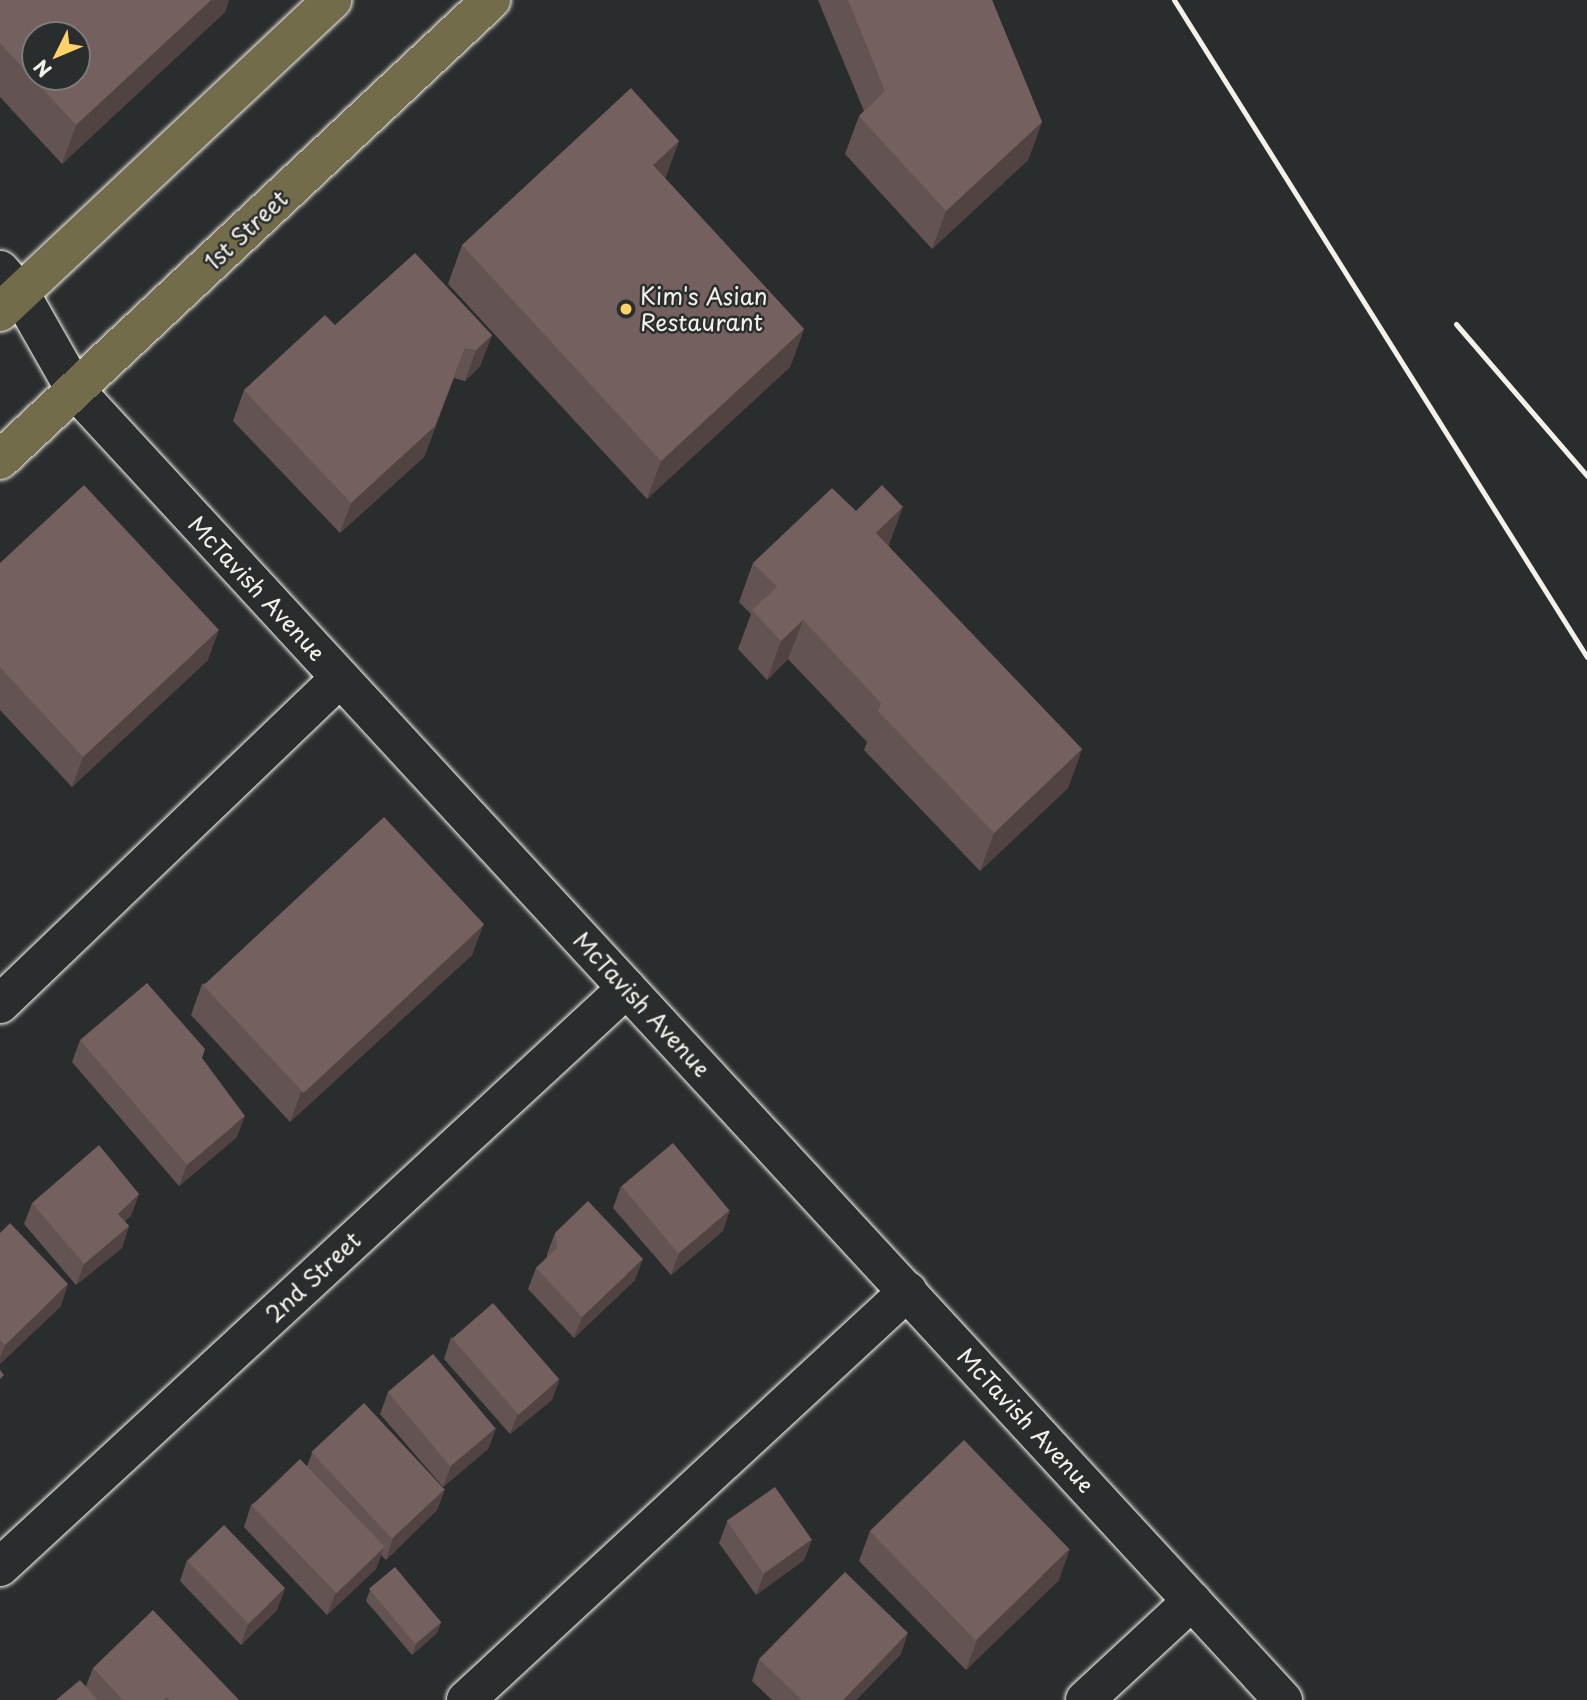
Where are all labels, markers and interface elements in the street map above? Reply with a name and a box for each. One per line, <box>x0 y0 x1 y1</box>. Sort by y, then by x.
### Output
north arrow <box>21 21 91 91</box>
text: N <box>27 54 57 84</box>
street label: 1st Street <box>197 183 295 277</box>
place label: Kim's Asian Restaurant <box>640 282 768 336</box>
marker: Kim's Asian Restaurant <box>618 301 634 317</box>
street label: McTavish Avenue <box>183 510 331 666</box>
street label: McTavish Avenue <box>568 926 716 1082</box>
street label: 2nd Street <box>260 1226 366 1328</box>
street label: McTavish Avenue <box>952 1342 1100 1498</box>

